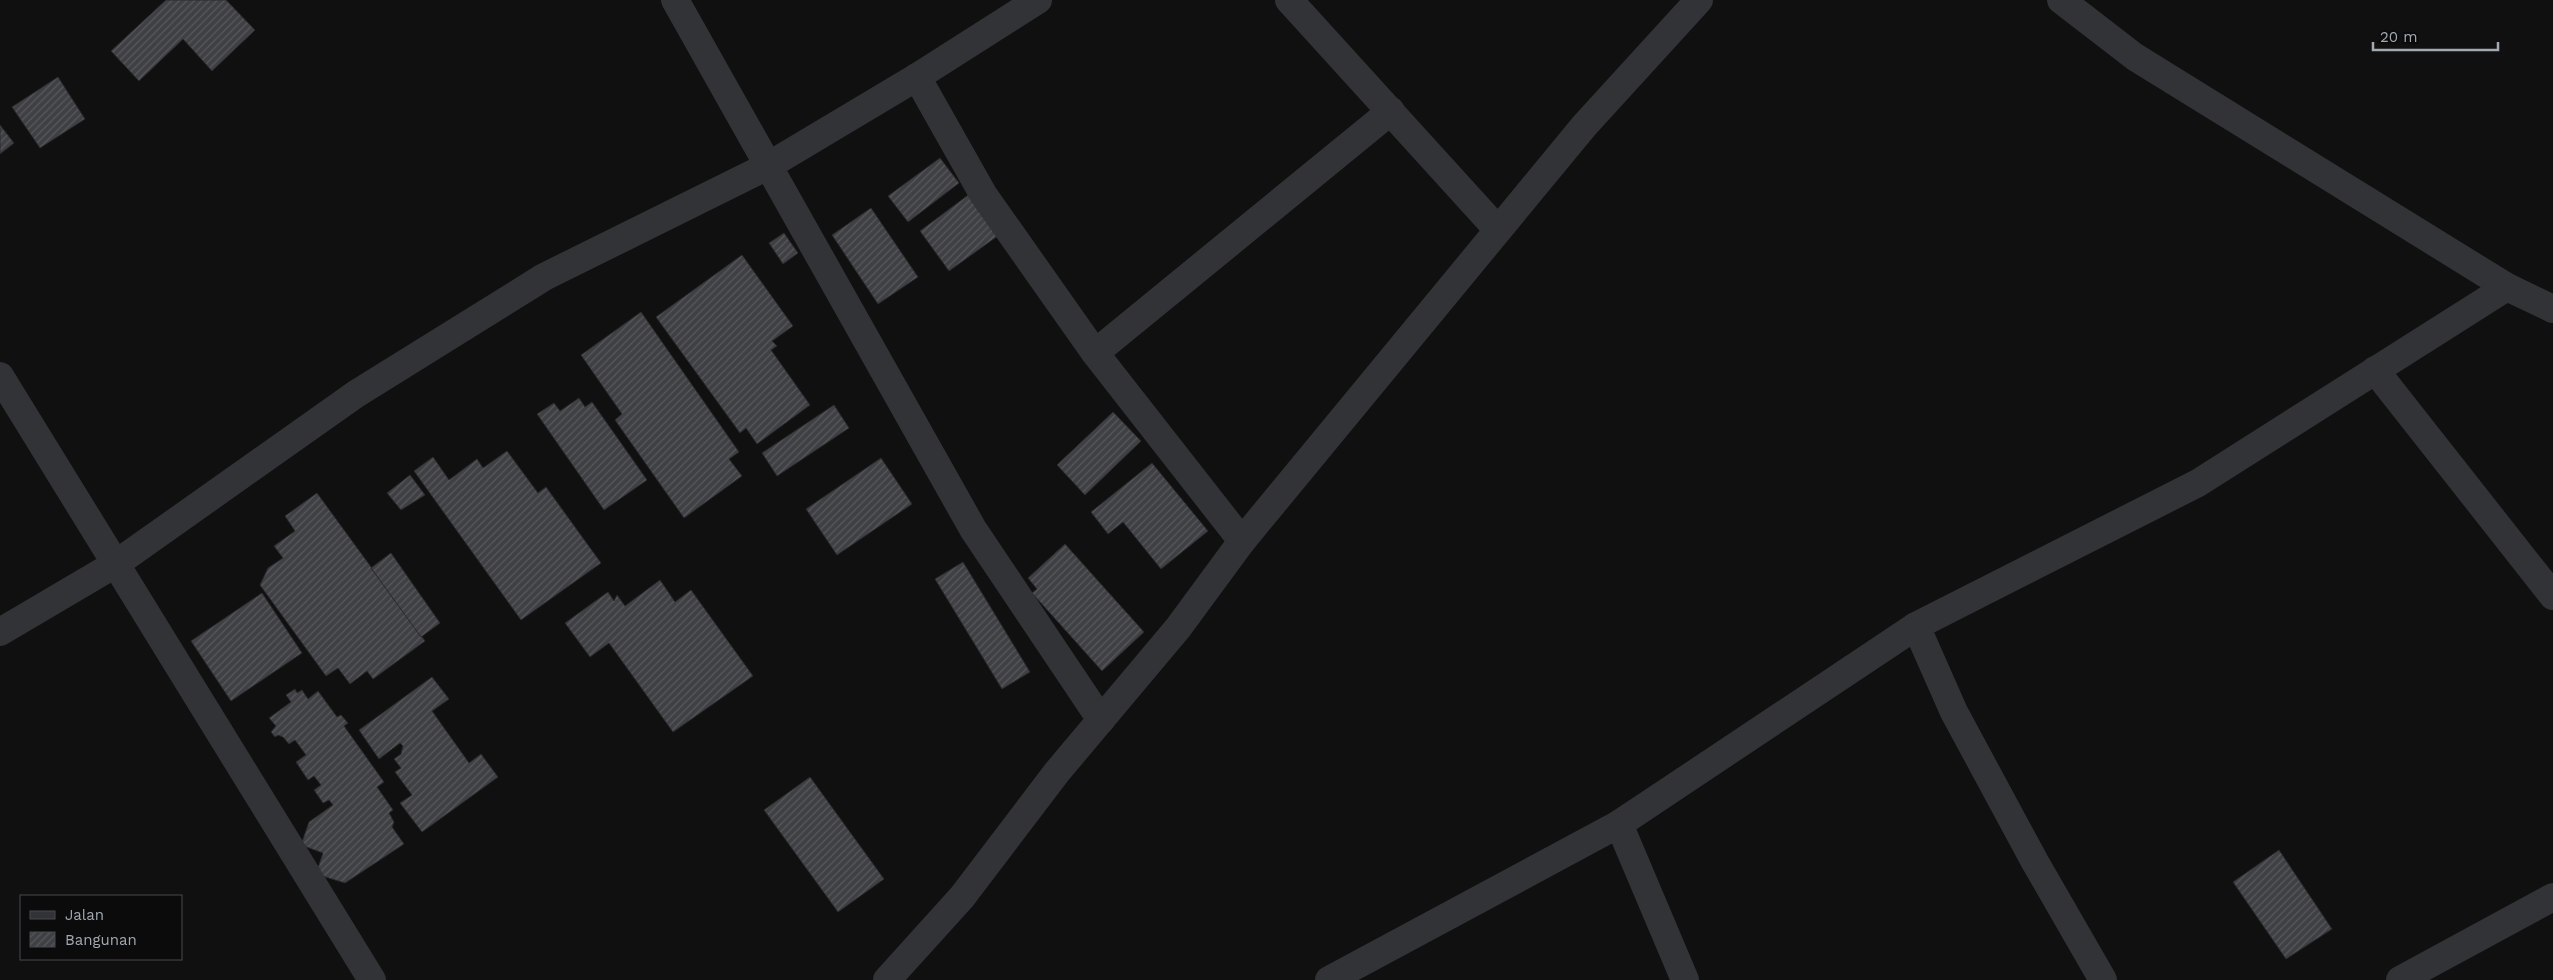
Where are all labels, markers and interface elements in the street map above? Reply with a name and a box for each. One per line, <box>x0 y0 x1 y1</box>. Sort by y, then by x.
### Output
scale bar <box>2373 20 2498 52</box>
text: 20 m <box>2380 28 2418 46</box>
legend <box>20 895 182 960</box>
text: Jalan <box>65 906 104 924</box>
text: Bangunan <box>65 931 137 949</box>

